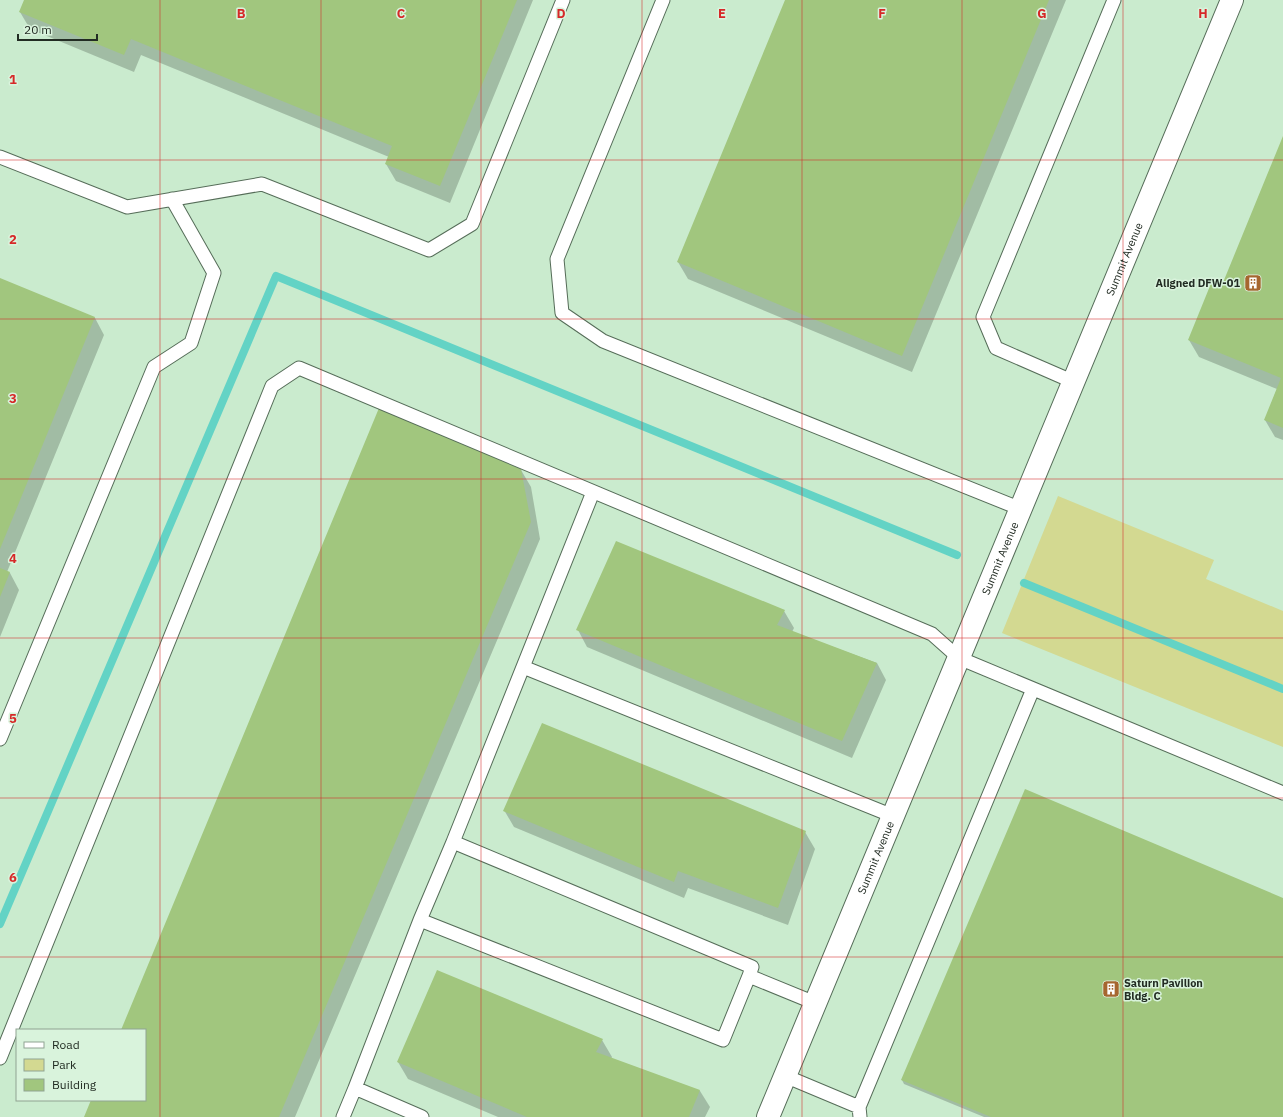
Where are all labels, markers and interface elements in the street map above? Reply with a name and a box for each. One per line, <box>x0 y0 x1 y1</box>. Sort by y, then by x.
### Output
text: B <box>237 5 246 22</box>
text: C <box>397 5 406 22</box>
text: D <box>556 5 566 22</box>
text: E <box>718 5 726 22</box>
text: F <box>878 5 886 22</box>
text: G <box>1037 5 1047 22</box>
text: H <box>1198 5 1208 22</box>
scale bar <box>18 16 97 42</box>
text: 20 m <box>24 22 52 37</box>
text: 1 <box>9 71 17 88</box>
street label: Summit Avenue <box>1103 220 1146 298</box>
text: 2 <box>9 231 17 248</box>
building icon: Aligned DFW-01 <box>1243 273 1263 293</box>
place label: Aligned DFW-01 <box>1156 276 1240 290</box>
text: 3 <box>9 390 17 407</box>
street label: Summit Avenue <box>979 520 1021 597</box>
text: 4 <box>9 550 17 567</box>
text: 5 <box>9 710 17 727</box>
street label: Summit Avenue <box>854 819 897 896</box>
text: 6 <box>9 869 17 886</box>
place label: Saturn Pavilion Bldg. C <box>1124 976 1203 1003</box>
building icon: Saturn Pavilion Bldg. C <box>1101 979 1121 999</box>
legend <box>16 1029 146 1101</box>
text: Road <box>52 1037 80 1052</box>
text: Park <box>52 1057 77 1072</box>
text: Building <box>52 1077 97 1092</box>

